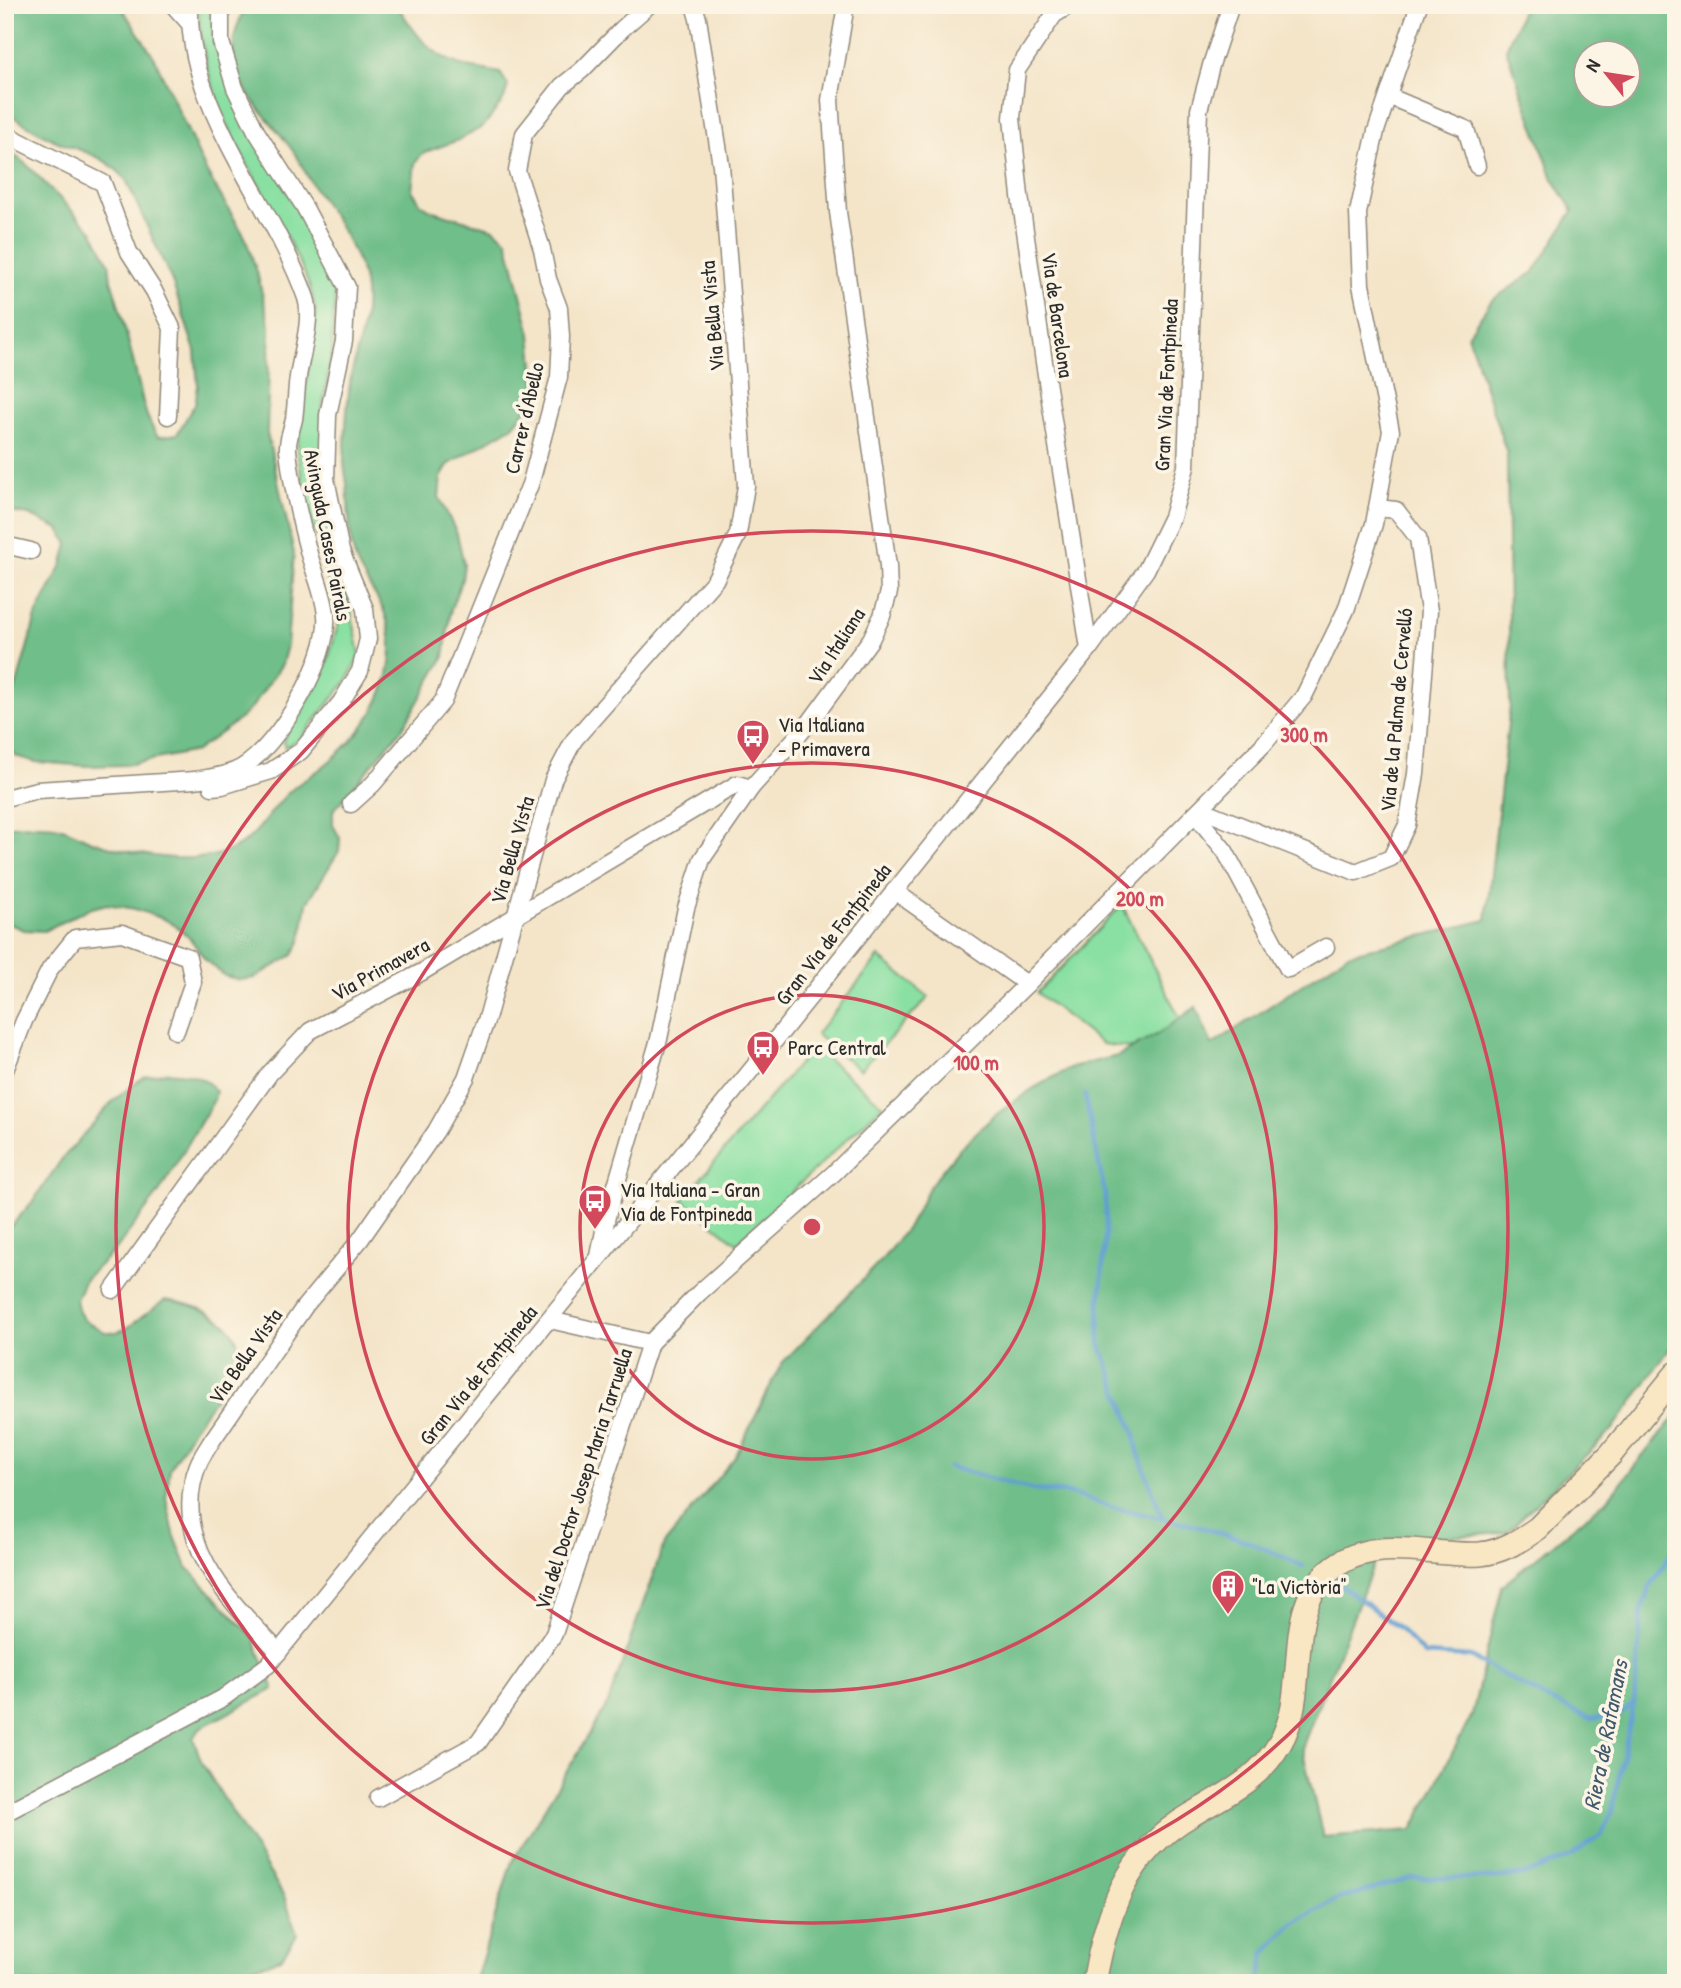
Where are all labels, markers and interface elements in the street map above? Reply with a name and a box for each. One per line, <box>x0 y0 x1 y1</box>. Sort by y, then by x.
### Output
north arrow <box>1572 38 1642 108</box>
text: N <box>1578 55 1606 76</box>
street label: Via de Barcelona <box>1035 250 1081 380</box>
street label: Via Bella Vista <box>693 260 731 372</box>
street label: Gran Via de Fontpineda <box>1147 298 1185 472</box>
street label: Carrer d'Abello <box>497 359 551 477</box>
street label: Avinguda Cases Pairals <box>297 447 359 623</box>
street label: Via Italiana <box>800 602 872 690</box>
street label: Via de la Palma de Cervelló <box>1373 607 1419 813</box>
place label: Via Italiana - Primavera <box>778 710 870 763</box>
bus stop icon: Via Italiana - Primavera <box>734 717 772 766</box>
text: 300 m <box>1280 720 1328 749</box>
street label: Via Bella Vista <box>483 793 541 907</box>
street label: Gran Via de Fontpineda <box>768 857 898 1011</box>
text: 200 m <box>1116 884 1164 913</box>
street label: Via Primavera <box>326 930 434 1008</box>
bus stop icon: Parc Central <box>744 1028 782 1077</box>
place label: Parc Central <box>788 1033 886 1062</box>
text: 100 m <box>953 1048 999 1077</box>
place label: Via Italiana - Gran Via de Fontpineda <box>620 1175 760 1228</box>
bus stop icon: Via Italiana - Gran Via de Fontpineda <box>576 1182 614 1231</box>
centre of rings <box>800 1215 824 1239</box>
street label: Gran Via de Fontpineda <box>412 1299 544 1451</box>
street label: Via Bella Vista <box>201 1302 289 1410</box>
street label: Via del Doctor Josep Maria Tarruella <box>527 1345 639 1613</box>
building icon: "La Victòria" <box>1209 1567 1247 1616</box>
place label: "La Victòria" <box>1252 1572 1347 1601</box>
water label: Riera de Rafamans <box>1575 1655 1635 1813</box>

